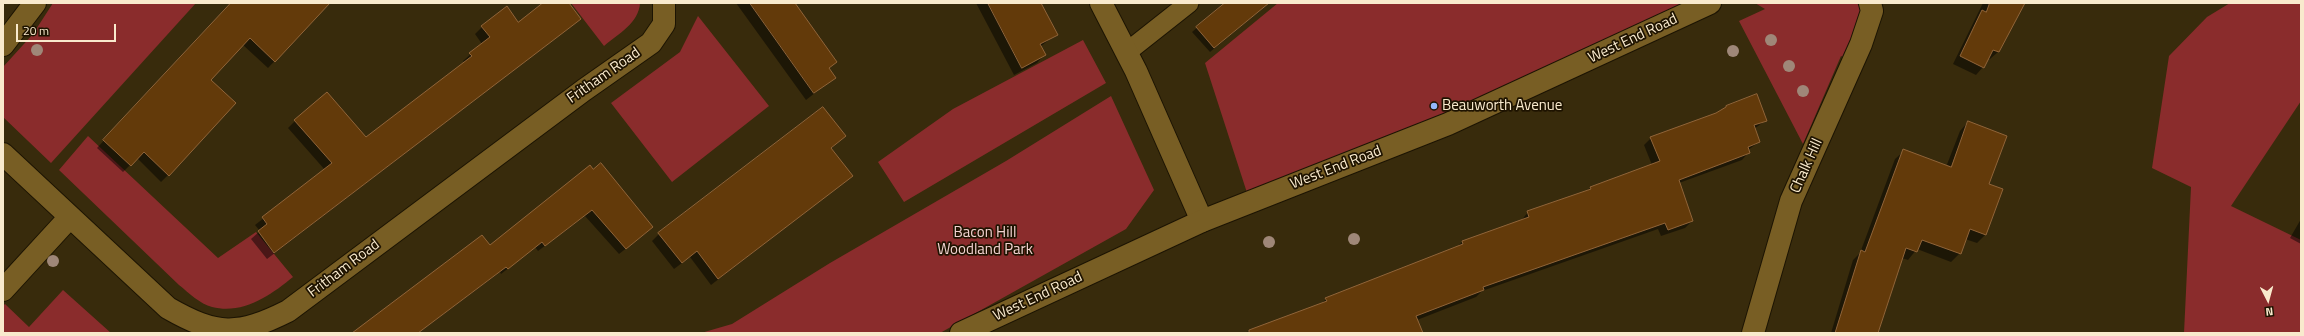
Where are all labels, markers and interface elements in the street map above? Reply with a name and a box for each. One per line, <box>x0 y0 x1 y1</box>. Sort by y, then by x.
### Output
street label: West End Road <box>1586 11 1680 67</box>
scale bar <box>18 16 118 42</box>
text: 20 m <box>23 21 49 40</box>
street label: Fritham Road <box>564 44 644 108</box>
place label: Beauworth Avenue <box>1442 97 1562 115</box>
marker: Beauworth Avenue <box>1429 101 1439 111</box>
street label: Chalk Hill <box>1787 136 1827 196</box>
street label: West End Road <box>1288 142 1384 194</box>
park label: Bacon Hill Woodland Park <box>937 224 1033 259</box>
street label: Fritham Road <box>305 236 383 302</box>
street label: West End Road <box>991 269 1085 325</box>
north arrow <box>2248 280 2288 320</box>
text: N <box>2265 304 2274 320</box>

